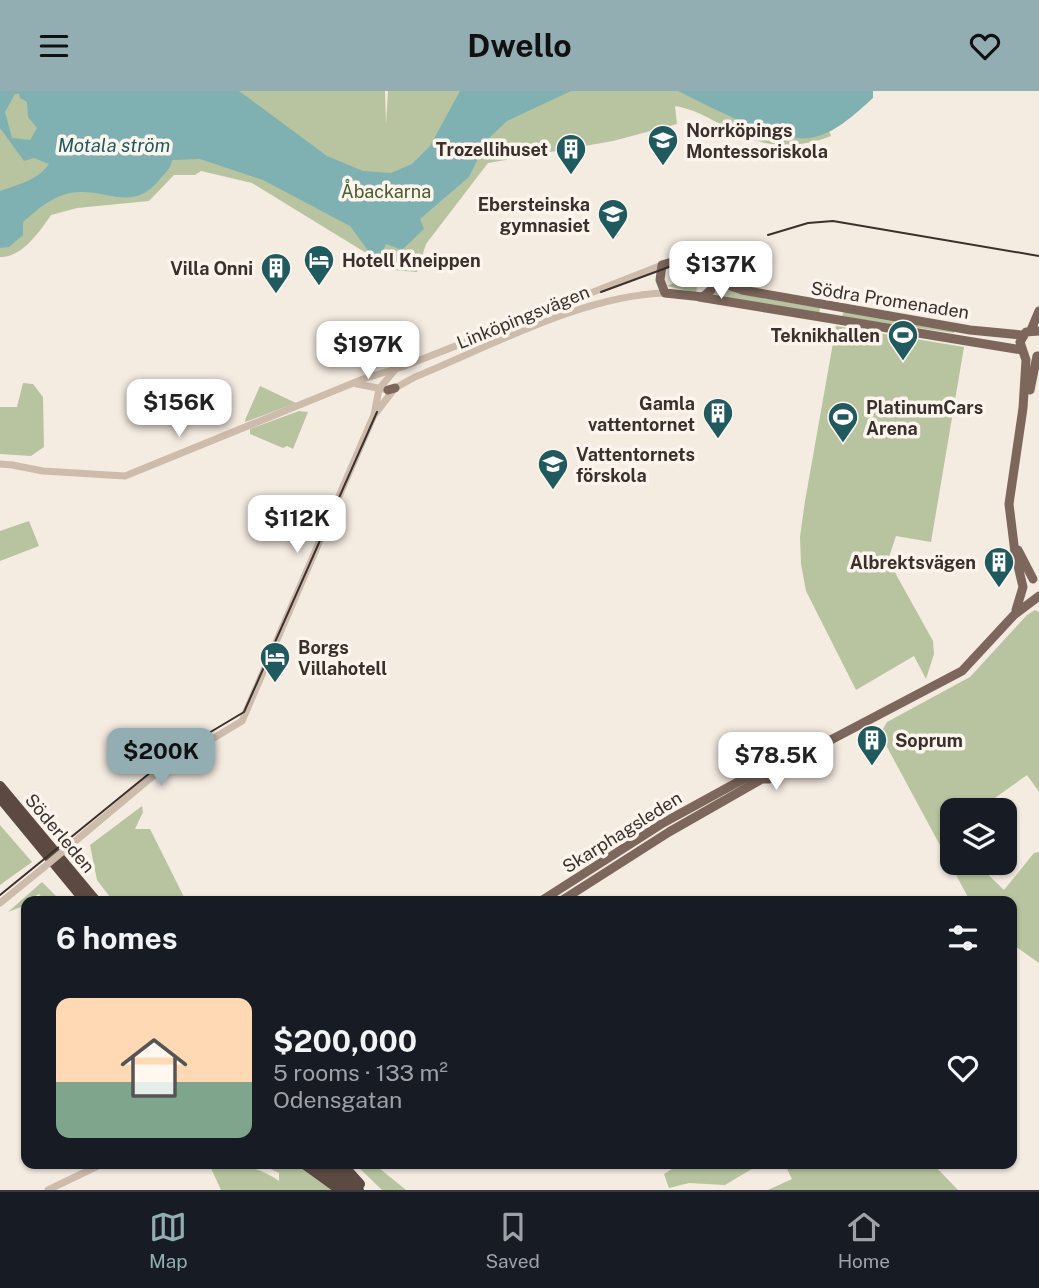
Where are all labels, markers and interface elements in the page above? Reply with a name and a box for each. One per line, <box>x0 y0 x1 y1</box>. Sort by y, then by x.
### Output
icon: menu <box>35 27 73 65</box>
text: Dwello <box>467 27 572 64</box>
icon: heart <box>966 27 1004 65</box>
place label: Norrköpings Montessoriskola <box>686 120 828 162</box>
school or university icon: Norrköpings Montessoriskola <box>646 123 680 167</box>
building icon: Trozellihuset <box>554 132 588 176</box>
water label: Motala ström <box>58 134 170 156</box>
place label: Trozellihuset <box>436 139 548 160</box>
park label: Åbackarna <box>341 179 431 202</box>
place label: Ebersteinska gymnasiet <box>478 194 590 236</box>
school or university icon: Ebersteinska gymnasiet <box>596 197 630 241</box>
pin: $137K <box>672 241 770 301</box>
hotel icon: Hotell Kneippen <box>302 243 336 287</box>
place label: Hotell Kneippen <box>342 250 481 271</box>
text: $137K <box>685 250 757 277</box>
building icon: Villa Onni <box>259 251 293 295</box>
place label: Villa Onni <box>170 258 253 279</box>
street label: Södra Promenaden <box>809 277 971 323</box>
street label: Linköpingsvägen <box>454 281 592 353</box>
sports icon: Teknikhallen <box>886 318 920 362</box>
pin: $197K <box>319 321 417 381</box>
place label: Teknikhallen <box>771 325 880 346</box>
text: $197K <box>332 330 404 357</box>
pin: $156K <box>130 379 228 439</box>
text: $156K <box>143 388 215 415</box>
place label: Gamla vattentornet <box>588 393 695 435</box>
building icon: Gamla vattentornet <box>701 396 735 440</box>
place label: PlatinumCars Arena <box>866 397 983 439</box>
sports icon: PlatinumCars Arena <box>826 400 860 444</box>
place label: Vattentornets förskola <box>576 444 695 486</box>
school or university icon: Vattentornets förskola <box>536 447 570 491</box>
pin: $112K <box>248 496 346 555</box>
text: $112K <box>264 504 330 531</box>
building icon: Albrektsvägen <box>982 545 1016 589</box>
place label: Albrektsvägen <box>850 552 976 573</box>
place label: Borgs Villahotell <box>298 637 387 679</box>
hotel icon: Borgs Villahotell <box>258 640 292 684</box>
building icon: Soprum <box>855 723 889 767</box>
pin: $200K <box>112 729 210 788</box>
place label: Soprum <box>895 730 963 751</box>
pin: $78.5K <box>719 733 833 792</box>
text: $200K <box>123 737 199 764</box>
text: $78.5K <box>734 741 818 768</box>
street label: Skarphagsleden <box>559 787 685 877</box>
street label: Söderleden <box>21 789 99 877</box>
map controls <box>940 798 1017 875</box>
button: layers <box>940 798 1017 875</box>
icon: filters <box>944 919 982 957</box>
text: 6 homes <box>56 920 178 956</box>
text: $200,000 <box>273 1023 417 1059</box>
icon: home <box>112 1026 196 1110</box>
icon: heart <box>944 1049 982 1087</box>
text: 5 rooms · 133 m² <box>273 1059 448 1086</box>
text: Odensgatan <box>273 1086 402 1113</box>
tab: Map <box>149 1208 188 1272</box>
tab: Saved <box>485 1208 540 1272</box>
tab: Home <box>838 1208 890 1272</box>

